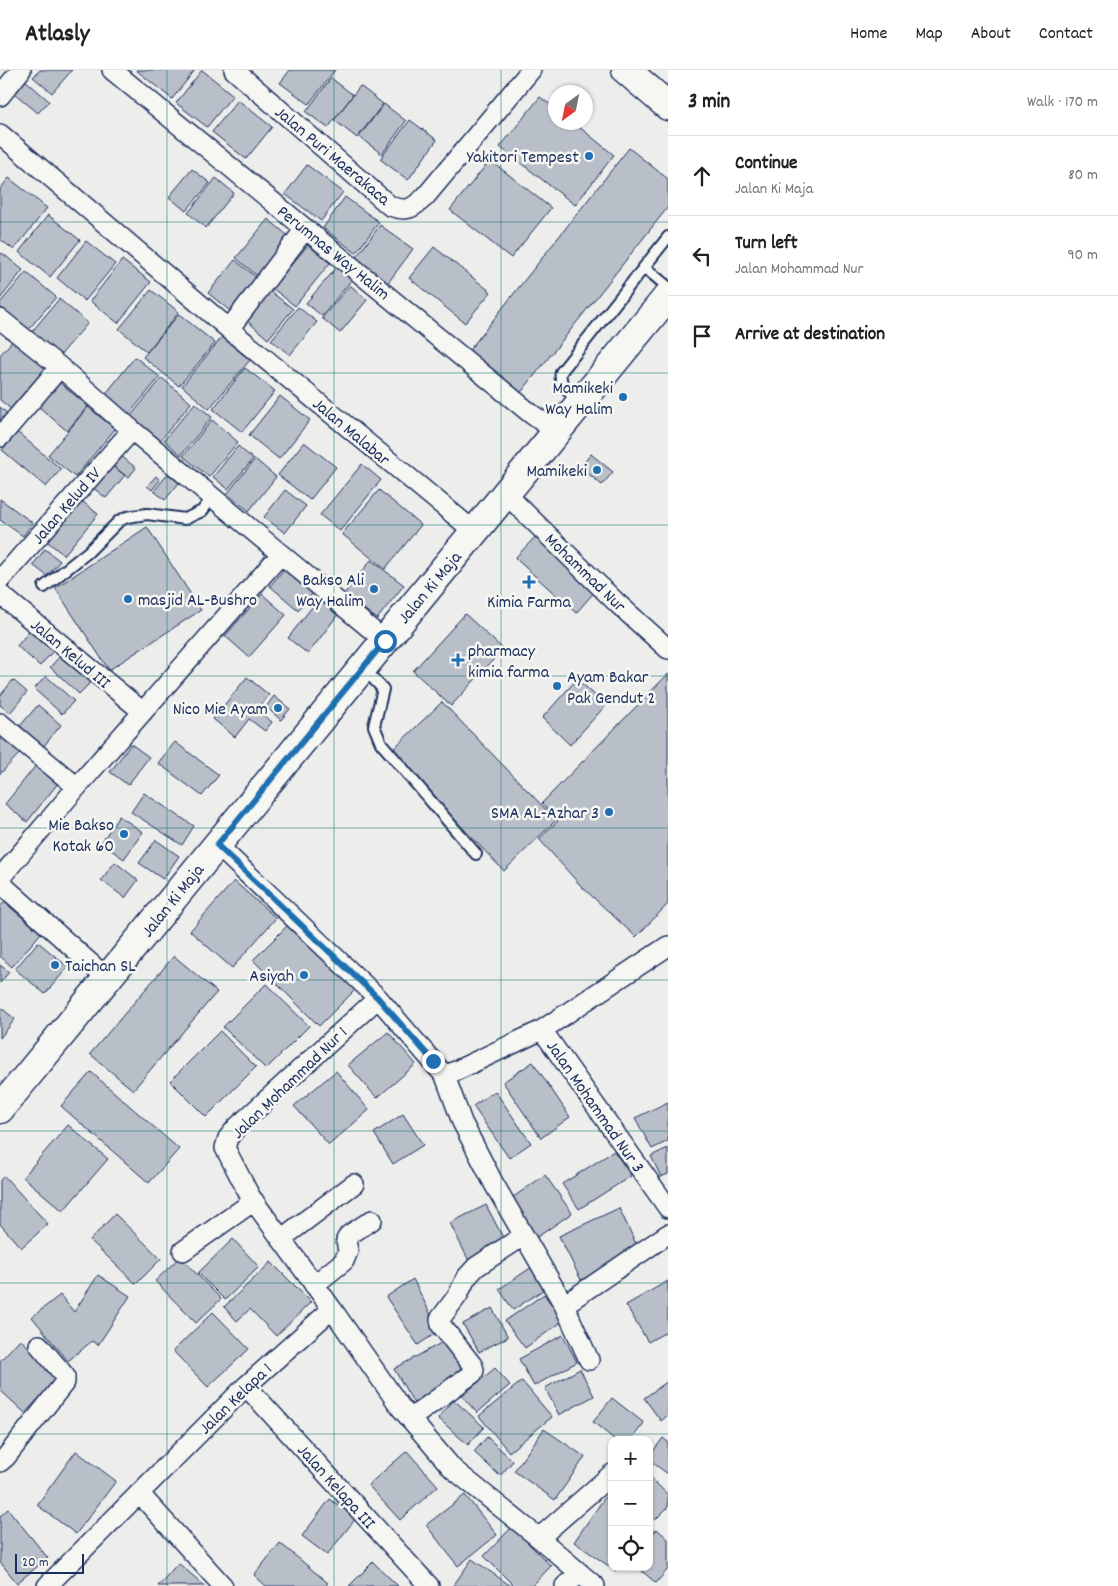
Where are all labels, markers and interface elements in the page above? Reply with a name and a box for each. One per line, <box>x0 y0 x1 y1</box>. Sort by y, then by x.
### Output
text: Atlasly <box>25 18 89 52</box>
text: Home <box>850 22 887 47</box>
text: Map <box>915 22 943 47</box>
text: About <box>971 22 1011 47</box>
text: Contact <box>1039 22 1093 47</box>
north arrow <box>548 85 593 130</box>
text: 3 min <box>688 88 730 118</box>
text: Walk · 170 m <box>1027 91 1098 114</box>
street label: Jalan Puri Maerakaca <box>268 101 395 213</box>
place label: Yakitori Tempest <box>467 146 579 171</box>
marker: Yakitori Tempest <box>583 150 595 162</box>
text: Continue <box>735 151 797 178</box>
icon: ahead <box>688 162 716 190</box>
text: 80 m <box>1068 164 1098 187</box>
text: Jalan Ki Maja <box>735 178 813 201</box>
street label: Perumnas Way Halim <box>270 200 394 307</box>
text: Turn left <box>735 231 798 258</box>
icon: left <box>688 242 716 270</box>
text: 90 m <box>1067 244 1098 267</box>
text: Jalan Mohammad Nur <box>735 258 863 281</box>
icon: arrive <box>688 322 716 350</box>
text: Arrive at destination <box>735 322 885 349</box>
place label: Mamikeki Way Halim <box>545 377 613 423</box>
marker: Mamikeki Way Halim <box>617 391 629 403</box>
street label: Jalan Malabar <box>306 393 395 473</box>
place label: Mamikeki <box>526 460 587 485</box>
street label: Jalan Kelud IV <box>27 462 109 551</box>
marker: Mamikeki <box>591 464 603 476</box>
street label: Mohammad Nur <box>538 529 631 619</box>
street label: Jalan Ki Maja <box>393 546 469 630</box>
place label: Bakso Ali Way Halim <box>296 569 364 615</box>
marker: Kimia Farma <box>523 576 535 588</box>
marker: Bakso Ali Way Halim <box>368 583 380 595</box>
place label: masjid AL-Bushro <box>138 589 257 614</box>
place label: Kimia Farma <box>487 591 571 616</box>
marker: masjid AL-Bushro <box>122 593 134 605</box>
street label: Jalan Kelud III <box>24 614 115 696</box>
route start <box>374 630 397 653</box>
place label: pharmacy kimia farma <box>468 640 550 686</box>
marker: pharmacy kimia farma <box>452 654 464 666</box>
place label: Ayam Bakar Pak Gendut 2 <box>567 666 655 712</box>
marker: Ayam Bakar Pak Gendut 2 <box>551 680 563 692</box>
place label: Nico Mie Ayam <box>173 698 268 723</box>
marker: Nico Mie Ayam <box>272 702 284 714</box>
place label: SMA AL-Azhar 3 <box>491 802 599 827</box>
marker: SMA AL-Azhar 3 <box>603 806 615 818</box>
place label: Mie Bakso Kotak 60 <box>48 814 114 860</box>
marker: Mie Bakso Kotak 60 <box>118 828 130 840</box>
street label: Jalan Ki Maja <box>137 859 212 944</box>
place label: Taichan SL <box>65 955 136 980</box>
marker: Taichan SL <box>49 959 61 971</box>
place label: Asiyah <box>249 965 294 990</box>
marker: Asiyah <box>298 969 310 981</box>
street label: Jalan Mohammad Nur 1 <box>227 1022 354 1146</box>
street label: Jalan Mohammad Nur 3 <box>539 1036 649 1179</box>
route end <box>422 1050 445 1073</box>
street label: Jalan Kelapa 1 <box>194 1358 279 1441</box>
map controls <box>608 1436 653 1571</box>
button: + <box>608 1436 653 1481</box>
street label: Jalan Kelapa III <box>290 1440 380 1536</box>
button: − <box>608 1481 653 1526</box>
button: locate <box>608 1526 653 1571</box>
scale bar <box>15 1551 84 1574</box>
text: 20 m <box>22 1553 49 1573</box>

